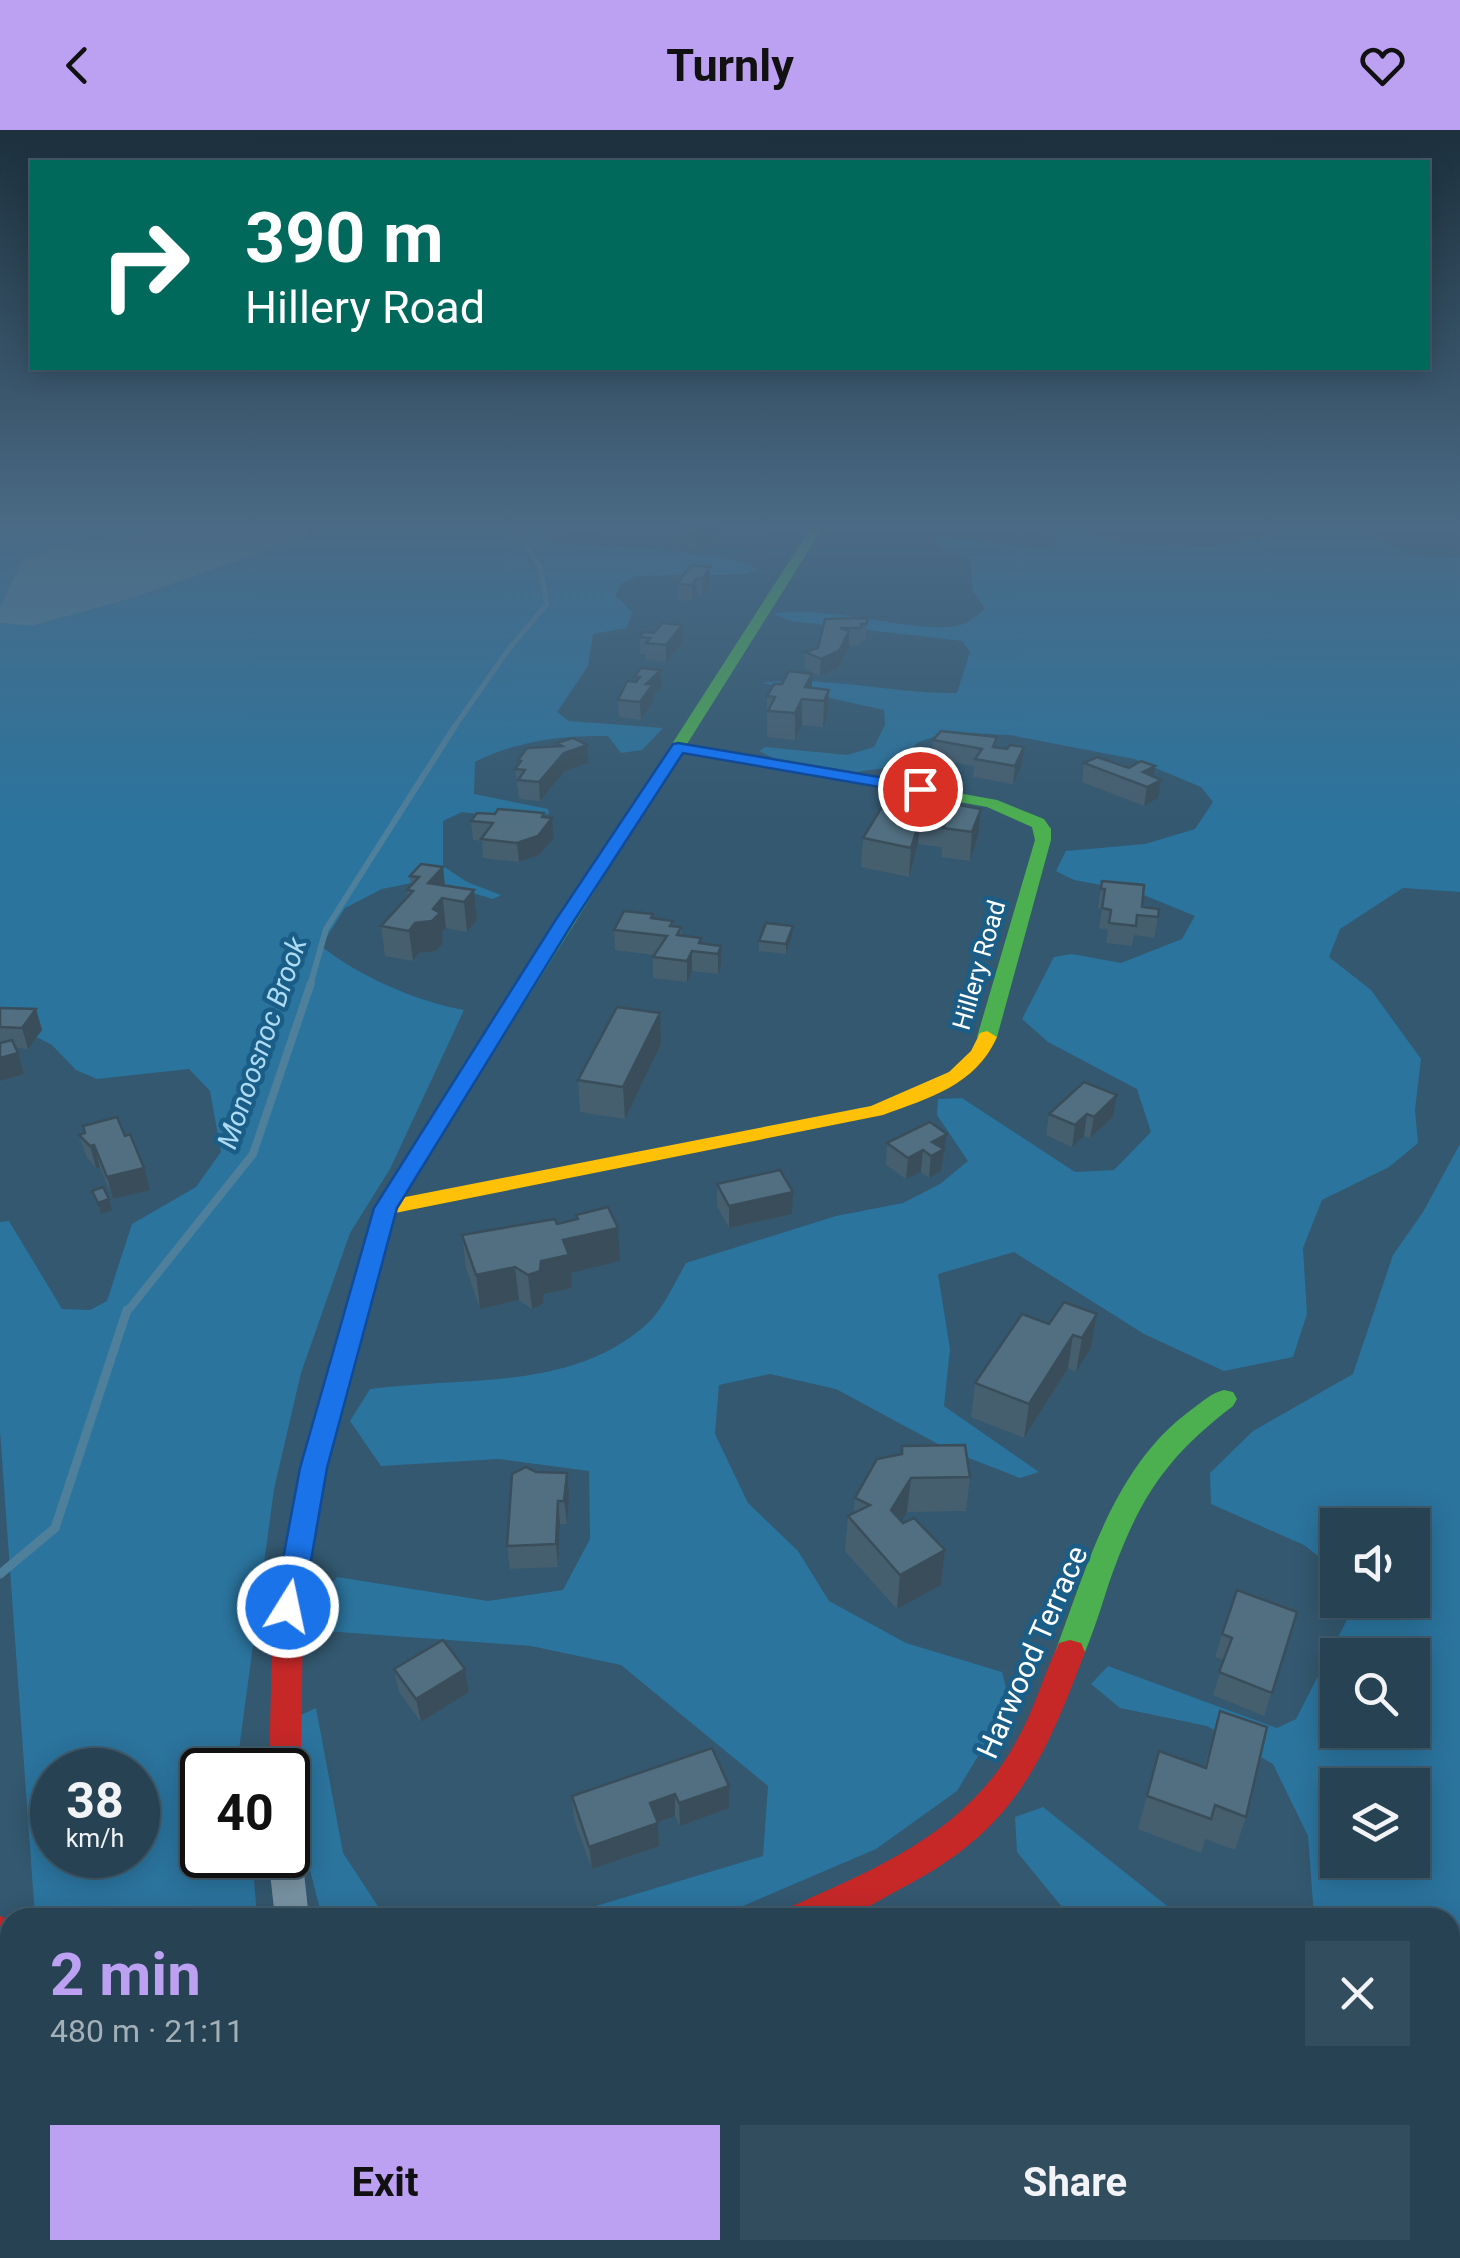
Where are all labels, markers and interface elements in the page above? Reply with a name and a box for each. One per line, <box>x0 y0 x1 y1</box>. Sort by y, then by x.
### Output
icon: back <box>50 38 105 93</box>
icon: heart <box>1355 38 1410 93</box>
text: Turnly <box>666 39 794 92</box>
text: 390 m <box>245 197 444 279</box>
icon: right <box>80 200 210 330</box>
text: Hillery Road <box>245 281 485 334</box>
pin <box>878 747 963 832</box>
icon: arrive <box>893 762 948 817</box>
street label: Hillery Road <box>947 897 1011 1033</box>
water label: Monoosnoc Brook <box>210 932 314 1153</box>
map controls <box>1320 1508 1430 1878</box>
button: sound <box>1320 1508 1430 1618</box>
street label: Harwood Terrace <box>969 1540 1095 1764</box>
position arrow <box>236 1555 340 1659</box>
button: search <box>1320 1638 1430 1748</box>
speed limit sign: 40 <box>180 1748 310 1878</box>
button: layers <box>1320 1768 1430 1878</box>
text: 38 <box>66 1772 124 1830</box>
text: km/h <box>66 1824 124 1853</box>
text: 2 min <box>50 1939 201 2010</box>
button: close <box>1305 1941 1410 2046</box>
text: 480 m · 21:11 <box>50 2012 244 2050</box>
button: Exit <box>50 2125 720 2240</box>
button: Share <box>740 2125 1410 2240</box>

